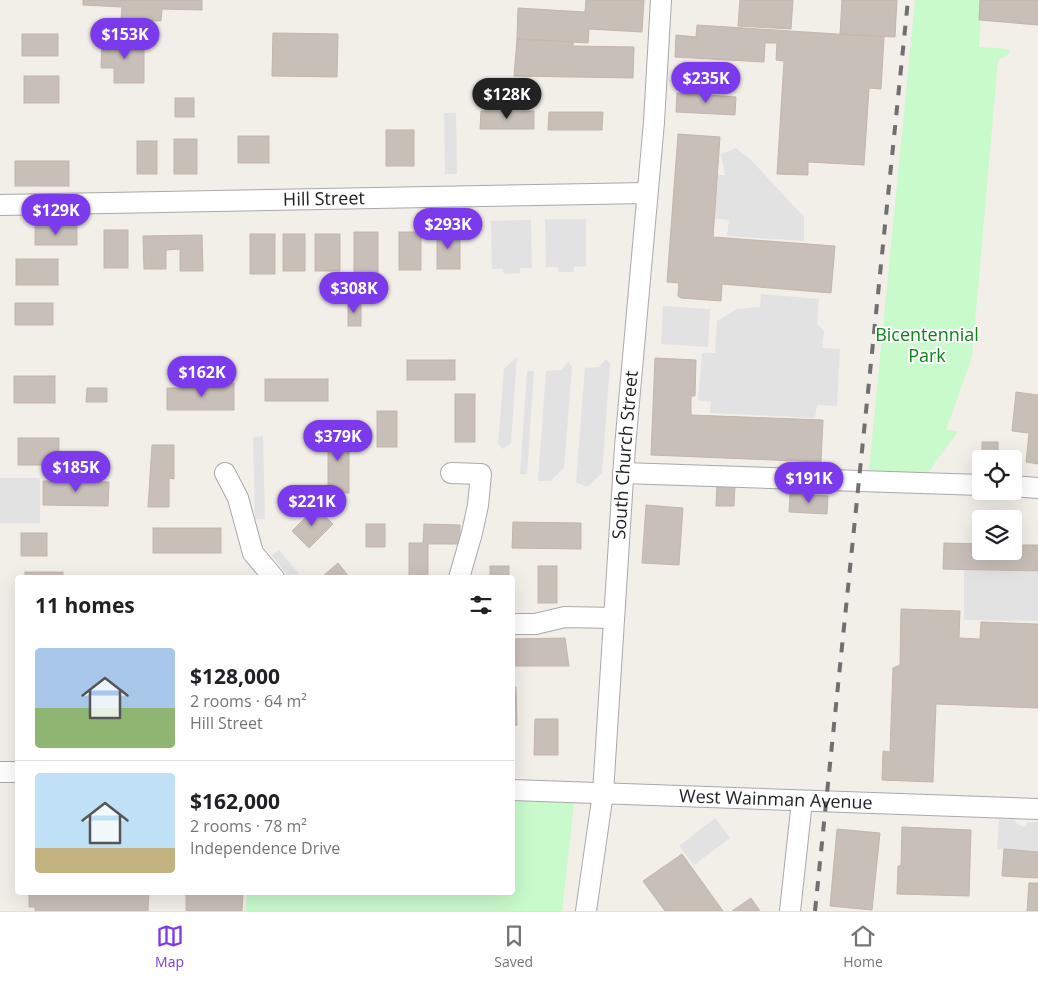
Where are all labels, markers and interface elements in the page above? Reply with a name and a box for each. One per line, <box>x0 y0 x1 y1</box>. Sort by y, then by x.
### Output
pin: $153K <box>90 18 160 60</box>
text: $153K <box>101 23 149 45</box>
pin: $235K <box>671 62 741 104</box>
text: $235K <box>682 67 730 89</box>
pin: $128K <box>472 78 542 120</box>
text: $128K <box>483 83 531 105</box>
street label: Hill Street <box>283 185 365 211</box>
pin: $129K <box>21 194 91 236</box>
text: $129K <box>32 199 80 221</box>
pin: $293K <box>413 208 483 250</box>
text: $293K <box>424 213 472 235</box>
pin: $308K <box>319 272 389 314</box>
text: $308K <box>330 277 378 299</box>
park label: Bicentennial Park <box>875 322 979 367</box>
pin: $162K <box>167 356 237 398</box>
text: $162K <box>178 361 226 383</box>
street label: South Church Street <box>606 369 643 540</box>
pin: $379K <box>303 420 373 462</box>
text: $379K <box>314 425 362 447</box>
pin: $185K <box>41 450 111 493</box>
map controls <box>972 450 1022 560</box>
button: locate <box>972 450 1022 500</box>
text: $185K <box>52 456 100 478</box>
pin: $191K <box>774 462 844 504</box>
text: $191K <box>785 467 833 489</box>
pin: $221K <box>277 484 347 527</box>
text: $221K <box>288 490 336 512</box>
button: layers <box>972 510 1022 560</box>
text: 11 homes <box>35 591 135 619</box>
icon: filters <box>467 591 495 619</box>
text: $128,000 <box>190 662 280 690</box>
icon: home <box>75 668 135 728</box>
text: 2 rooms · 64 m² <box>190 690 307 712</box>
text: Hill Street <box>190 712 263 734</box>
street label: West Wainman Avenue <box>679 783 873 814</box>
text: $162,000 <box>190 787 280 815</box>
icon: home <box>75 793 135 853</box>
text: 2 rooms · 78 m² <box>190 815 307 837</box>
text: Independence Drive <box>190 837 340 859</box>
tab: Map <box>155 922 184 971</box>
tab: Saved <box>494 922 533 971</box>
tab: Home <box>843 922 883 971</box>

